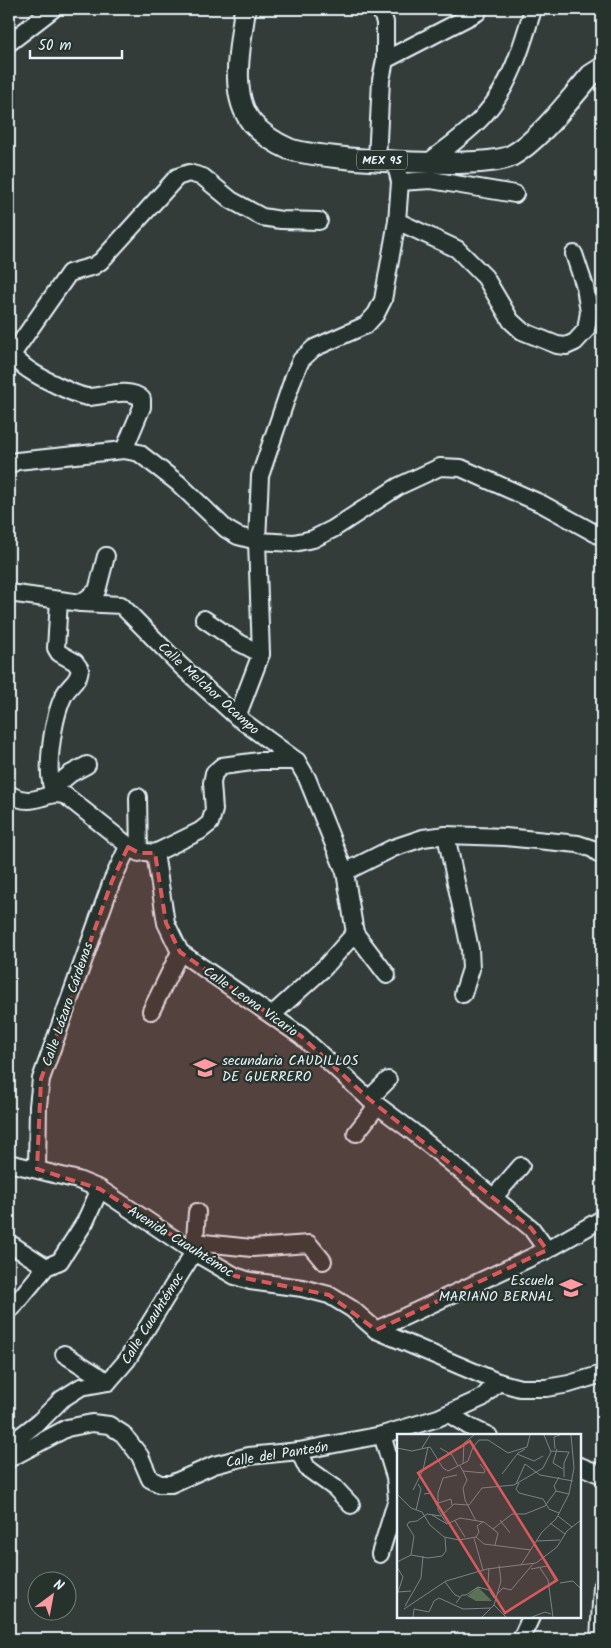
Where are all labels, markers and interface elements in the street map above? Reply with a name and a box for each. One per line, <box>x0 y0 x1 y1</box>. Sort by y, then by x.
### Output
scale bar <box>30 28 122 60</box>
text: 50 m <box>38 34 72 58</box>
road number: MEX 95 <box>357 150 407 170</box>
street label: Calle Melchor Ocampo <box>153 637 264 741</box>
street label: Calle Lázaro Cárdenas <box>36 939 100 1069</box>
street label: Calle Leona Vicario <box>198 961 302 1043</box>
place label: secundaria CAUDILLOS DE GUERRERO <box>222 1050 359 1088</box>
school or university icon: secundaria CAUDILLOS DE GUERRERO <box>192 1055 218 1081</box>
street label: Avenida Cuauhtémoc <box>123 1200 238 1283</box>
street label: Calle Cuauhtémoc <box>116 1268 190 1369</box>
place label: Escuela MARIANO BERNAL <box>439 1270 554 1308</box>
school or university icon: Escuela MARIANO BERNAL <box>558 1275 584 1301</box>
inset map <box>397 1434 581 1618</box>
street label: Calle del Panteón <box>224 1436 330 1474</box>
north arrow <box>28 1570 78 1620</box>
text: N <box>49 1574 68 1598</box>

